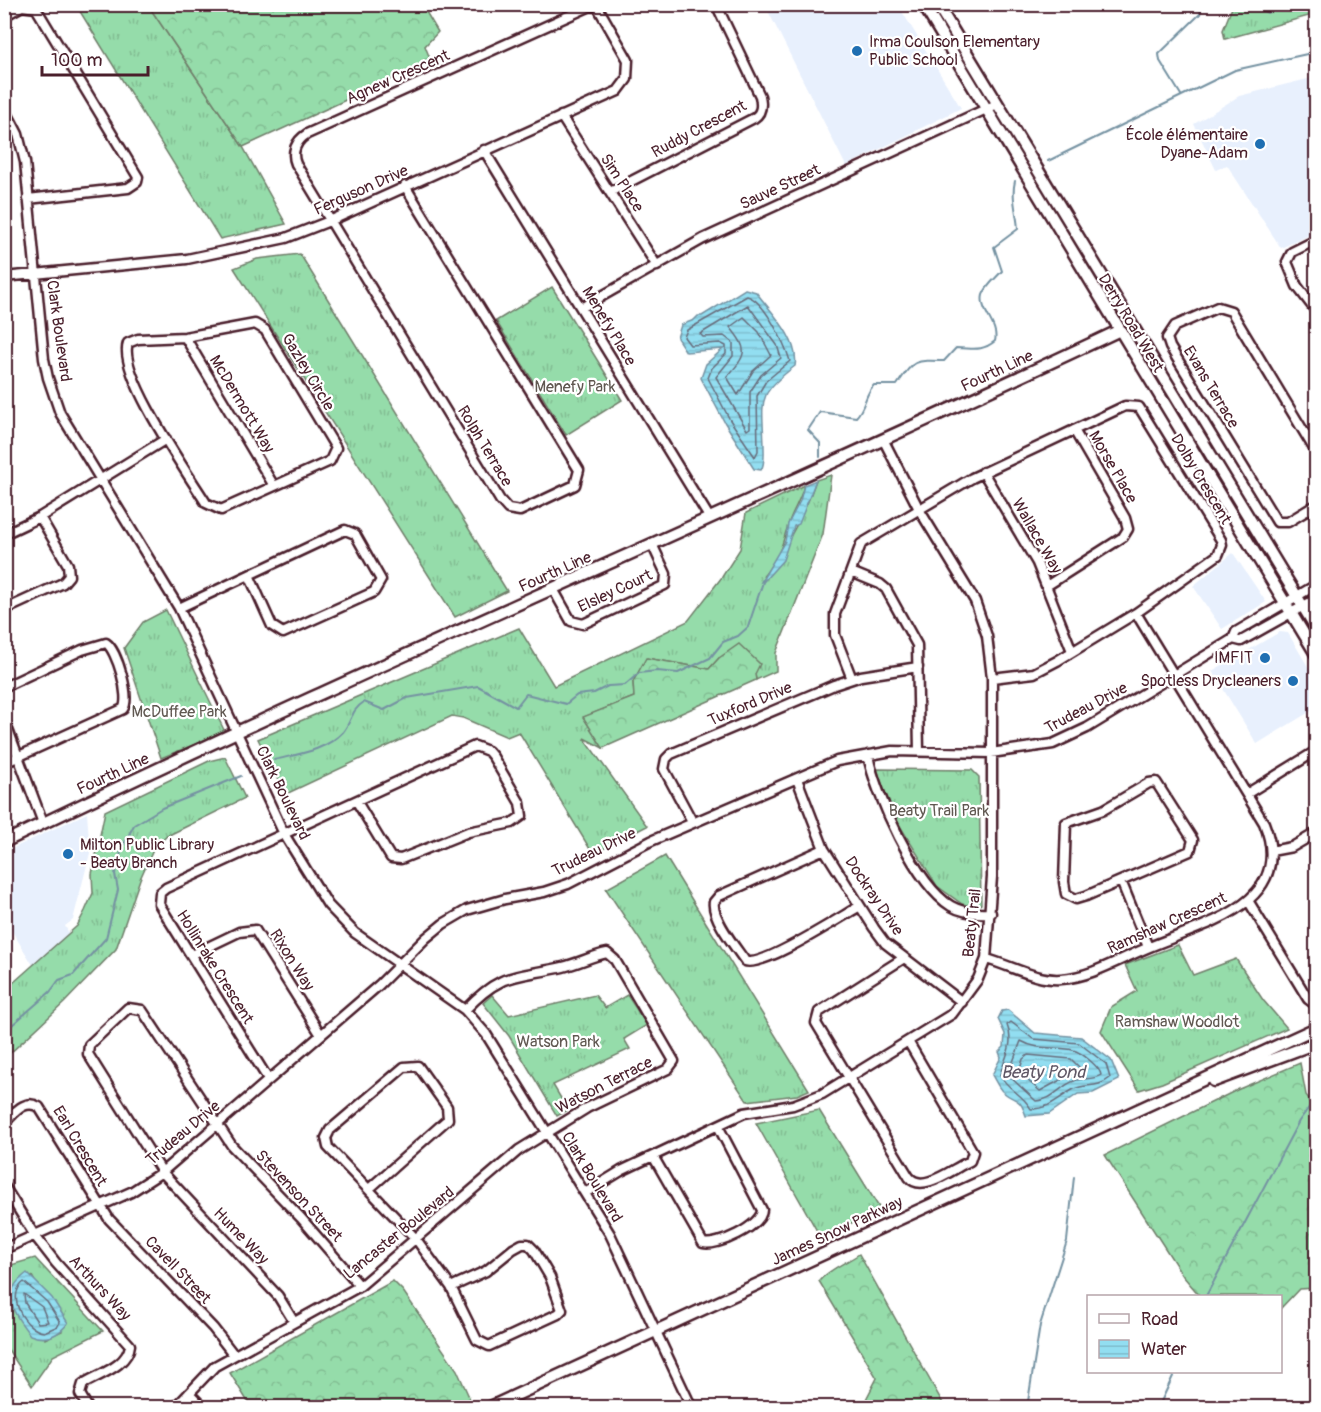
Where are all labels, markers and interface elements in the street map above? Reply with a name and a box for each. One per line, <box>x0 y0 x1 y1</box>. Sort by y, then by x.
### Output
place label: Irma Coulson Elementary Public School <box>869 32 1040 70</box>
scale bar <box>42 39 148 77</box>
marker: Irma Coulson Elementary Public School <box>850 44 864 58</box>
street label: Agnew Crescent <box>343 45 453 109</box>
text: 100 m <box>51 49 103 72</box>
street label: Ruddy Crescent <box>648 95 750 162</box>
place label: École élémentaire Dyane-Adam <box>1126 125 1248 163</box>
marker: École élémentaire Dyane-Adam <box>1253 137 1267 151</box>
street label: Sim Place <box>596 150 648 216</box>
street label: Sauve Street <box>737 159 824 214</box>
street label: Ferguson Drive <box>311 160 411 220</box>
street label: Derry Road West <box>1094 270 1169 376</box>
street label: Clark Boulevard <box>42 279 76 383</box>
street label: Menefy Place <box>578 283 641 369</box>
street label: Gazley Circle <box>277 330 339 414</box>
street label: Evans Terrace <box>1179 342 1243 432</box>
street label: Fourth Line <box>958 346 1036 396</box>
street label: McDermott Way <box>205 352 279 457</box>
park label: Menefy Park <box>535 377 616 397</box>
street label: Rolph Terrace <box>453 402 517 490</box>
street label: Morse Place <box>1084 427 1142 507</box>
street label: Dolby Crescent <box>1166 430 1236 528</box>
street label: Wallace Way <box>1007 495 1067 577</box>
street label: Fourth Line <box>516 547 594 597</box>
street label: Elsley Court <box>575 565 656 617</box>
place label: IMFIT <box>1214 648 1253 668</box>
marker: IMFIT <box>1258 651 1272 665</box>
place label: Spotless Drycleaners <box>1140 671 1281 691</box>
marker: Spotless Drycleaners <box>1286 674 1300 688</box>
street label: Tuxford Drive <box>705 677 795 731</box>
street label: Trudeau Drive <box>1041 678 1131 738</box>
park label: McDuffee Park <box>131 702 227 722</box>
street label: Clark Boulevard <box>252 743 314 843</box>
street label: Fourth Line <box>74 749 152 799</box>
park label: Beaty Trail Park <box>889 801 990 821</box>
street label: Trudeau Drive <box>549 823 639 881</box>
place label: Milton Public Library - Beaty Branch <box>80 835 214 873</box>
marker: Milton Public Library - Beaty Branch <box>61 847 75 861</box>
street label: Dockray Drive <box>840 853 908 939</box>
street label: Beaty Trail <box>958 888 986 958</box>
street label: Ramshaw Crescent <box>1104 888 1230 958</box>
street label: Hollinrake Crescent <box>172 906 258 1028</box>
street label: Rixon Way <box>265 925 319 995</box>
park label: Ramshaw Woodlot <box>1115 1012 1240 1032</box>
park label: Watson Park <box>516 1032 600 1052</box>
street label: Watson Terrace <box>552 1052 656 1118</box>
water label: Beaty Pond <box>1001 1061 1087 1084</box>
street label: Trudeau Drive <box>142 1096 224 1170</box>
street label: Earl Crescent <box>48 1102 112 1190</box>
street label: Clark Boulevard <box>557 1128 627 1226</box>
street label: Stevenson Street <box>251 1146 347 1247</box>
street label: Lancaster Boulevard <box>340 1182 458 1284</box>
street label: James Snow Parkway <box>768 1192 906 1270</box>
street label: Hume Way <box>209 1203 273 1269</box>
street label: Cavell Street <box>141 1232 216 1309</box>
street label: Arthurs Way <box>65 1251 136 1325</box>
legend <box>1087 1295 1282 1373</box>
text: Road <box>1141 1308 1178 1331</box>
text: Water <box>1141 1338 1187 1361</box>

